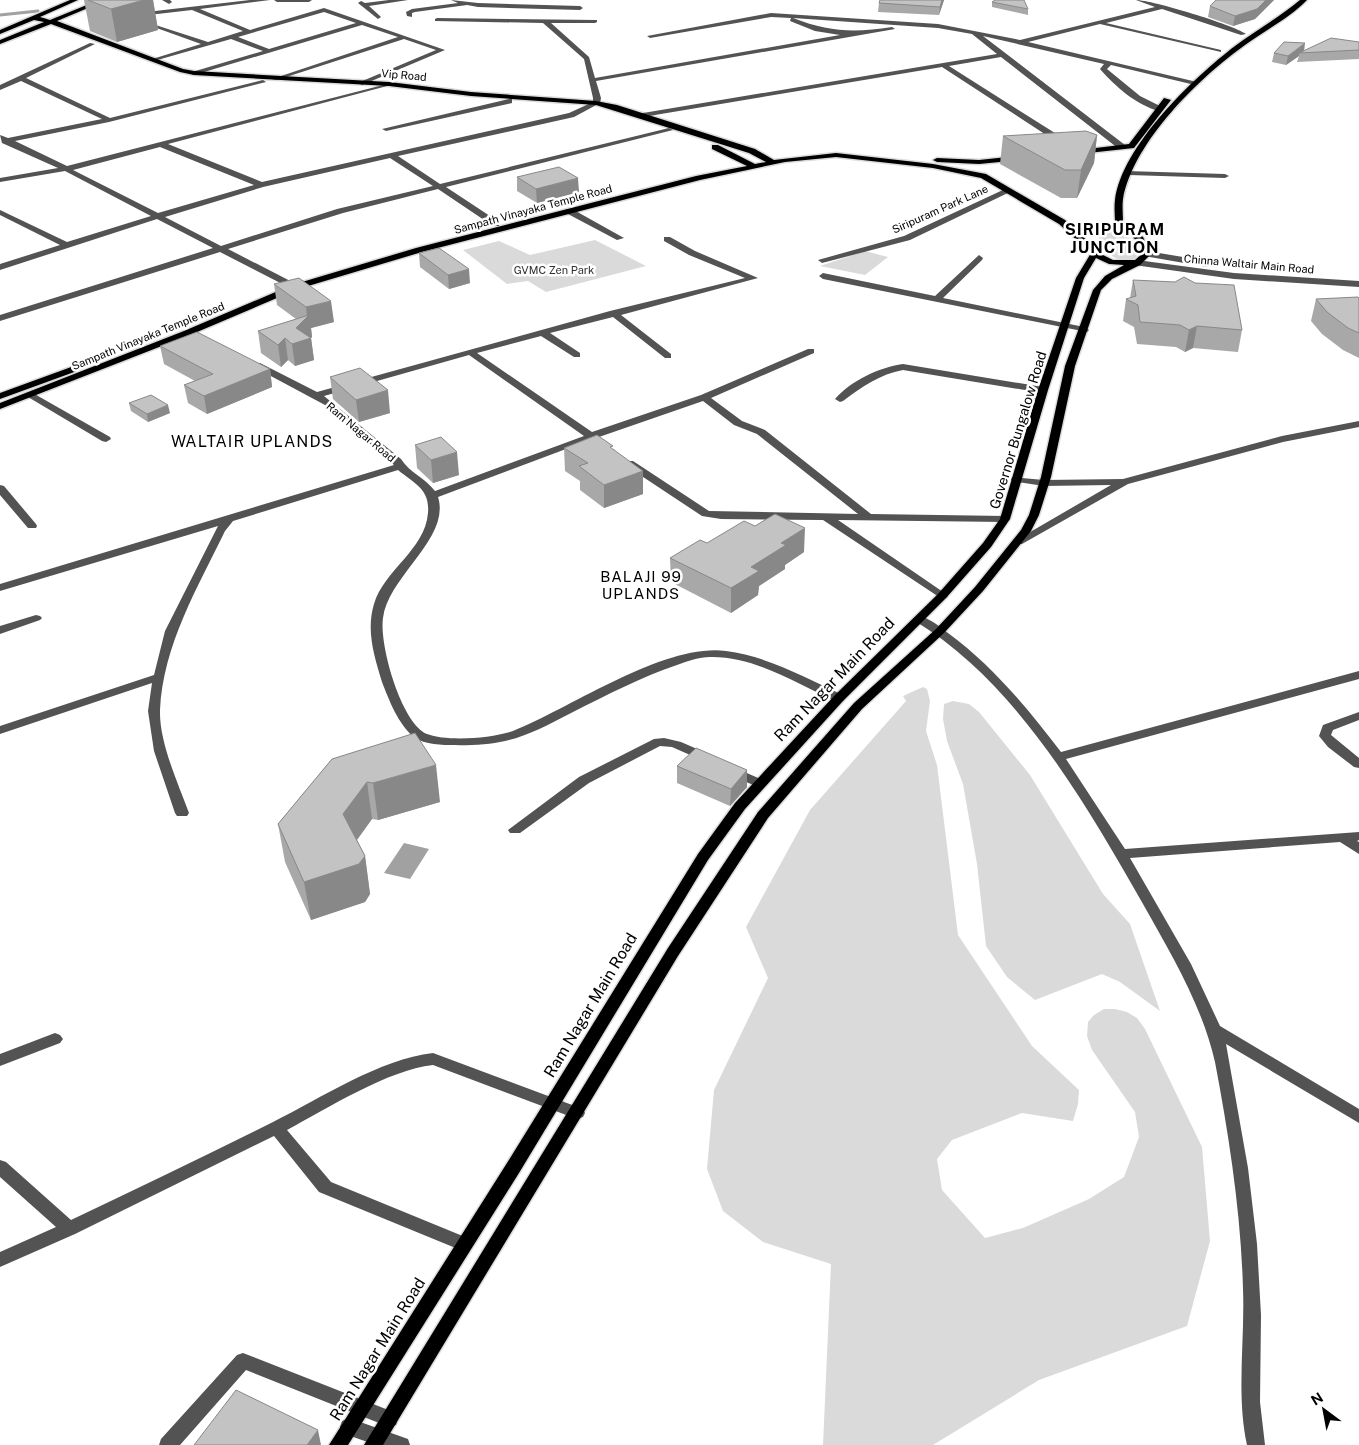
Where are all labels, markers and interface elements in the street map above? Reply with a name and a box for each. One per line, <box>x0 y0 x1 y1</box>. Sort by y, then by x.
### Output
street label: Vip Road <box>381 67 427 83</box>
street label: Sampath Vinayaka Temple Road <box>453 182 613 236</box>
street label: Siripuram Park Lane <box>890 182 990 236</box>
district label: SIRIPURAM JUNCTION <box>1065 220 1165 257</box>
street label: Chinna Waltair Main Road <box>1183 252 1315 276</box>
park label: GVMC Zen Park <box>514 264 594 276</box>
street label: Sampath Vinayaka Temple Road <box>70 300 226 372</box>
street label: Governor Bungalow Road <box>986 349 1050 511</box>
street label: Ram Nagar Road <box>324 400 398 464</box>
district label: WALTAIR UPLANDS <box>171 432 333 451</box>
district label: BALAJI 99 UPLANDS <box>600 568 682 602</box>
street label: Ram Nagar Main Road <box>770 613 898 745</box>
street label: Ram Nagar Main Road <box>540 930 641 1081</box>
street label: Ram Nagar Main Road <box>326 1274 429 1424</box>
north arrow <box>1299 1385 1349 1435</box>
text: N <box>1308 1389 1326 1409</box>

